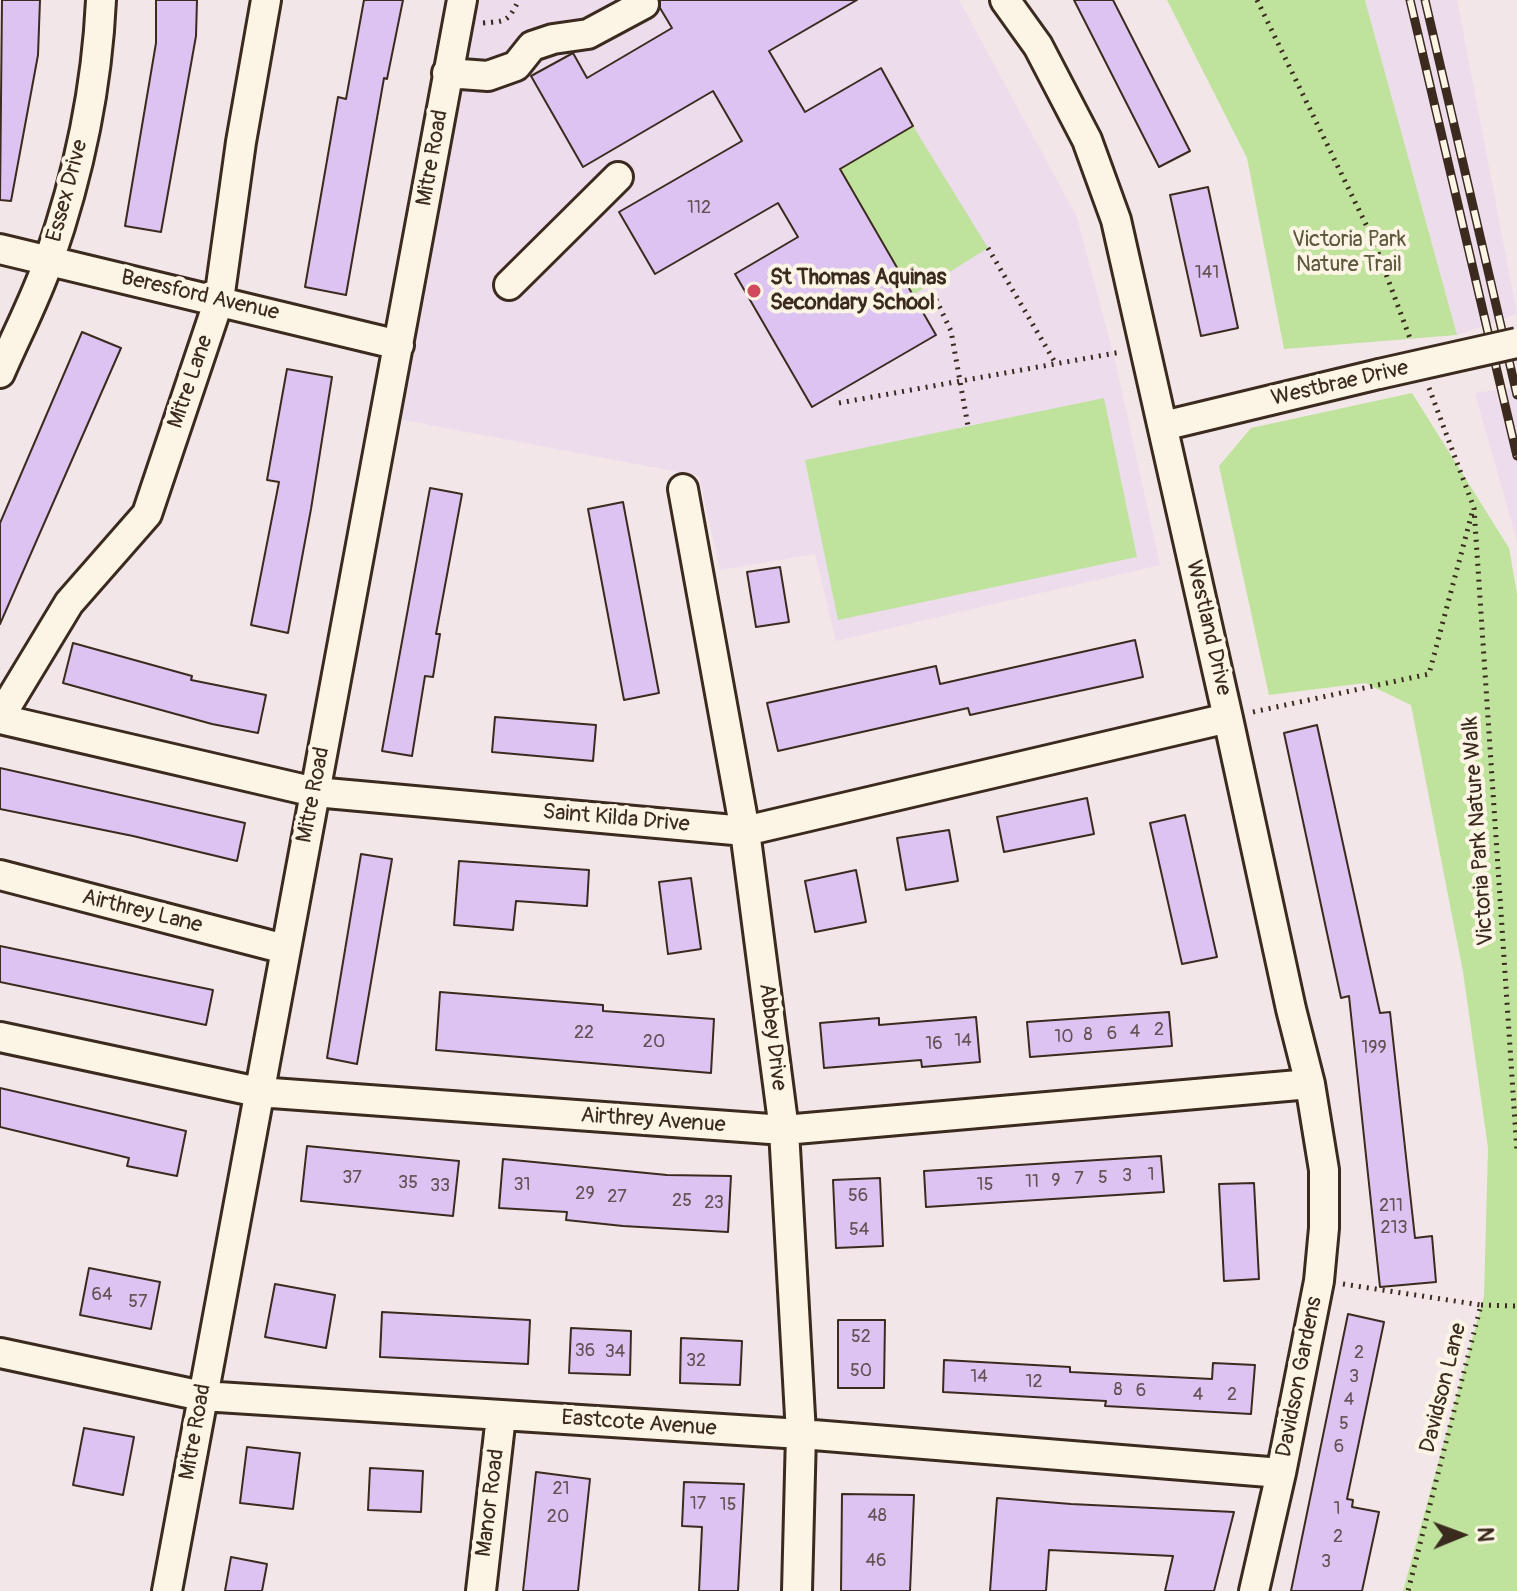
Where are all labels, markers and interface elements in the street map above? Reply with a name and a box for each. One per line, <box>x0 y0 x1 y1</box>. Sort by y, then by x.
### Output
street label: Mitre Road <box>412 108 454 208</box>
street label: Essex Drive <box>42 137 94 245</box>
house number: 112 <box>687 197 711 219</box>
park label: Victoria Park Nature Trail <box>1292 227 1406 278</box>
house number: 141 <box>1195 262 1219 284</box>
street label: Beresford Avenue <box>118 265 282 327</box>
place label: St Thomas Aquinas Secondary School <box>770 265 946 316</box>
marker: St Thomas Aquinas Secondary School <box>745 282 763 300</box>
street label: Mitre Lane <box>163 332 219 432</box>
street label: Westbrae Drive <box>1269 355 1411 413</box>
street label: Westland Drive <box>1180 558 1236 698</box>
street label: Victoria Park Nature Walk <box>1458 715 1500 947</box>
street label: Mitre Road <box>292 745 336 845</box>
street label: Saint Kilda Drive <box>541 799 691 839</box>
street label: Airthrey Lane <box>79 884 205 940</box>
street label: Abbey Drive <box>752 982 792 1092</box>
house number: 2 <box>1154 1019 1164 1041</box>
house number: 4 <box>1130 1021 1140 1043</box>
house number: 22 <box>574 1022 594 1044</box>
house number: 6 <box>1107 1023 1117 1045</box>
house number: 8 <box>1083 1024 1093 1046</box>
house number: 10 <box>1054 1026 1074 1048</box>
house number: 14 <box>954 1030 972 1052</box>
house number: 20 <box>643 1031 665 1053</box>
house number: 16 <box>925 1033 943 1055</box>
house number: 199 <box>1361 1037 1387 1059</box>
street label: Airthrey Avenue <box>580 1103 726 1139</box>
house number: 1 <box>1147 1164 1155 1186</box>
house number: 3 <box>1122 1165 1132 1187</box>
house number: 37 <box>342 1167 362 1189</box>
house number: 5 <box>1098 1167 1108 1189</box>
house number: 7 <box>1074 1168 1084 1190</box>
house number: 9 <box>1051 1170 1061 1192</box>
house number: 11 <box>1025 1171 1039 1193</box>
house number: 35 <box>398 1172 418 1194</box>
house number: 31 <box>513 1174 531 1196</box>
house number: 15 <box>977 1174 993 1196</box>
house number: 33 <box>430 1175 450 1197</box>
house number: 29 <box>575 1183 595 1205</box>
house number: 56 <box>848 1185 868 1207</box>
house number: 27 <box>607 1186 627 1208</box>
house number: 25 <box>672 1190 692 1212</box>
house number: 23 <box>704 1192 724 1214</box>
house number: 211 <box>1379 1195 1403 1217</box>
house number: 213 <box>1380 1217 1408 1239</box>
house number: 54 <box>849 1219 869 1241</box>
house number: 64 <box>92 1284 112 1306</box>
house number: 57 <box>128 1291 148 1313</box>
street label: Davidson Gardens <box>1272 1295 1328 1459</box>
street label: Davidson Lane <box>1415 1321 1473 1455</box>
house number: 52 <box>851 1326 871 1348</box>
house number: 36 <box>575 1340 595 1362</box>
house number: 34 <box>605 1341 625 1363</box>
house number: 2 <box>1354 1342 1364 1364</box>
house number: 32 <box>686 1350 706 1372</box>
house number: 50 <box>850 1360 872 1382</box>
house number: 14 <box>970 1366 988 1388</box>
house number: 3 <box>1349 1366 1359 1388</box>
house number: 12 <box>1025 1371 1043 1393</box>
house number: 8 <box>1113 1379 1123 1401</box>
house number: 6 <box>1136 1380 1146 1402</box>
street label: Mitre Road <box>175 1382 217 1482</box>
house number: 4 <box>1193 1384 1203 1406</box>
house number: 2 <box>1227 1384 1237 1406</box>
house number: 4 <box>1344 1389 1354 1411</box>
street label: Eastcote Avenue <box>561 1405 717 1443</box>
house number: 5 <box>1339 1413 1349 1435</box>
house number: 6 <box>1334 1436 1344 1458</box>
street label: Manor Road <box>471 1448 511 1558</box>
house number: 21 <box>552 1478 570 1500</box>
house number: 17 <box>690 1493 706 1515</box>
house number: 15 <box>720 1494 736 1516</box>
north arrow <box>1421 1495 1501 1575</box>
house number: 1 <box>1333 1498 1341 1520</box>
house number: 48 <box>867 1505 887 1527</box>
house number: 20 <box>547 1506 569 1528</box>
house number: 2 <box>1333 1526 1343 1548</box>
text: N <box>1471 1527 1499 1542</box>
house number: 46 <box>866 1550 886 1572</box>
house number: 3 <box>1321 1551 1331 1573</box>

